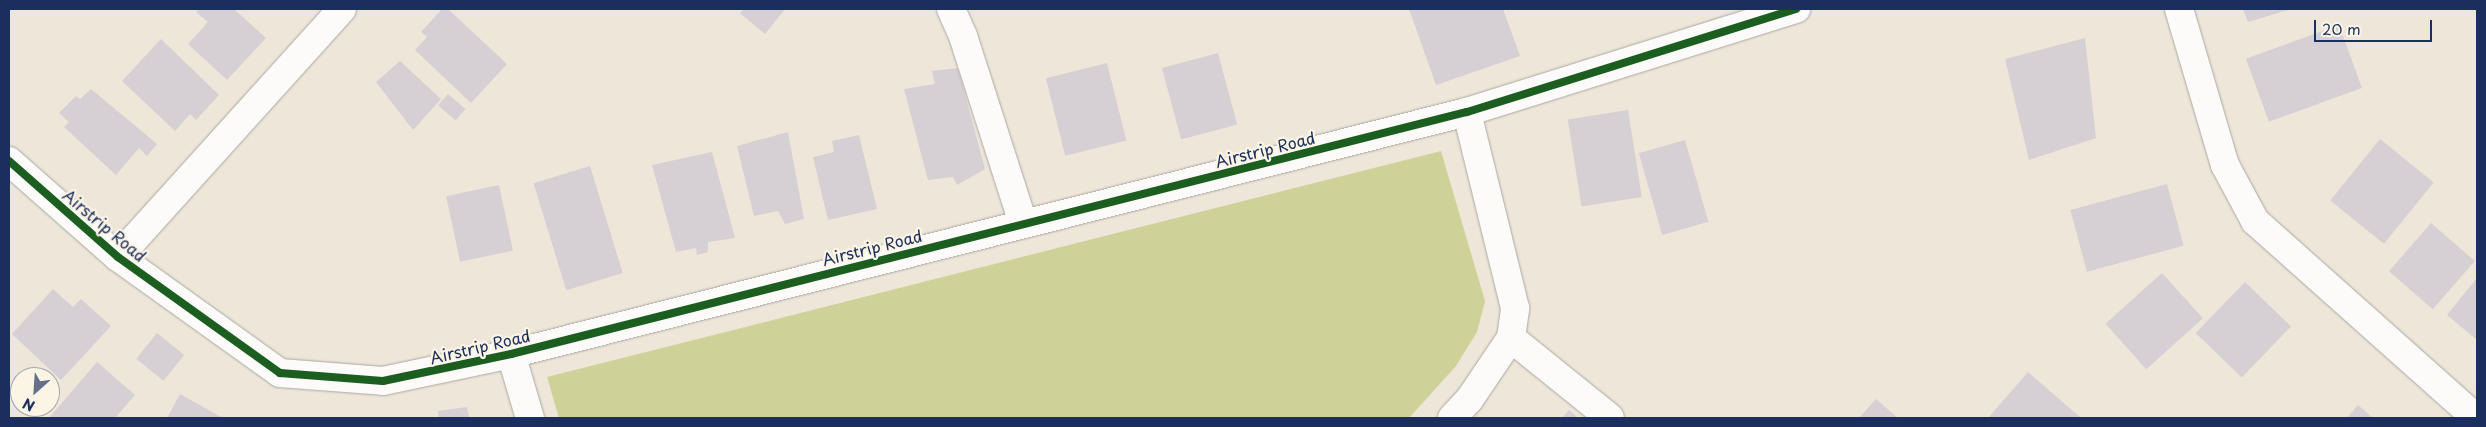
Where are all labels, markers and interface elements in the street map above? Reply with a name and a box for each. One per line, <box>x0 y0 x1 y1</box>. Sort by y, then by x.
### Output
scale bar <box>2316 10 2434 42</box>
text: 20 m <box>2322 17 2361 40</box>
street label: Airstrip Road <box>1213 127 1317 171</box>
street label: Airstrip Road <box>59 185 151 265</box>
street label: Airstrip Road <box>820 225 924 269</box>
street label: Airstrip Road <box>428 325 532 367</box>
north arrow <box>10 367 60 417</box>
text: N <box>19 393 38 417</box>

